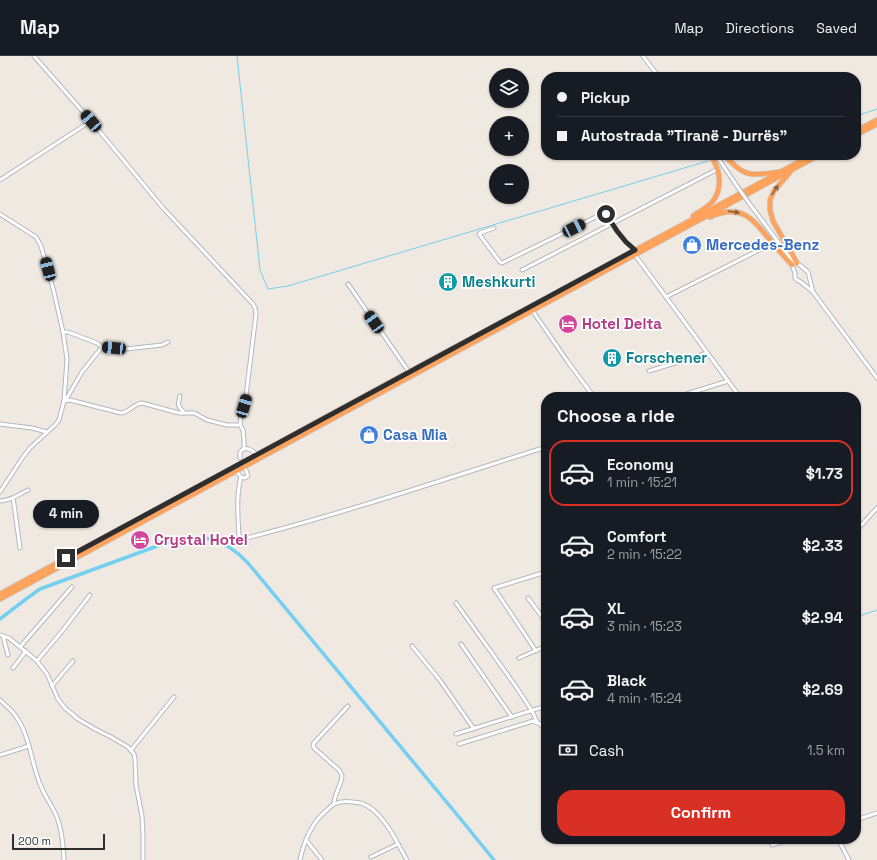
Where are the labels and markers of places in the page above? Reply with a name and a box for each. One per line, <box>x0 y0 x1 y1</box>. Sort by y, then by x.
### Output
shop icon: Mercedes-Benz <box>681 234 703 256</box>
place label: Mercedes-Benz <box>706 235 819 254</box>
building icon: Meshkurti <box>437 271 459 293</box>
place label: Meshkurti <box>462 272 535 291</box>
hotel icon: Hotel Delta <box>557 313 579 335</box>
place label: Hotel Delta <box>582 314 662 333</box>
building icon: Forschener <box>601 347 623 369</box>
place label: Forschener <box>626 348 707 367</box>
shop icon: Casa Mia <box>358 424 380 446</box>
place label: Casa Mia <box>383 425 448 444</box>
hotel icon: Crystal Hotel <box>129 529 151 551</box>
place label: Crystal Hotel <box>154 530 248 549</box>

